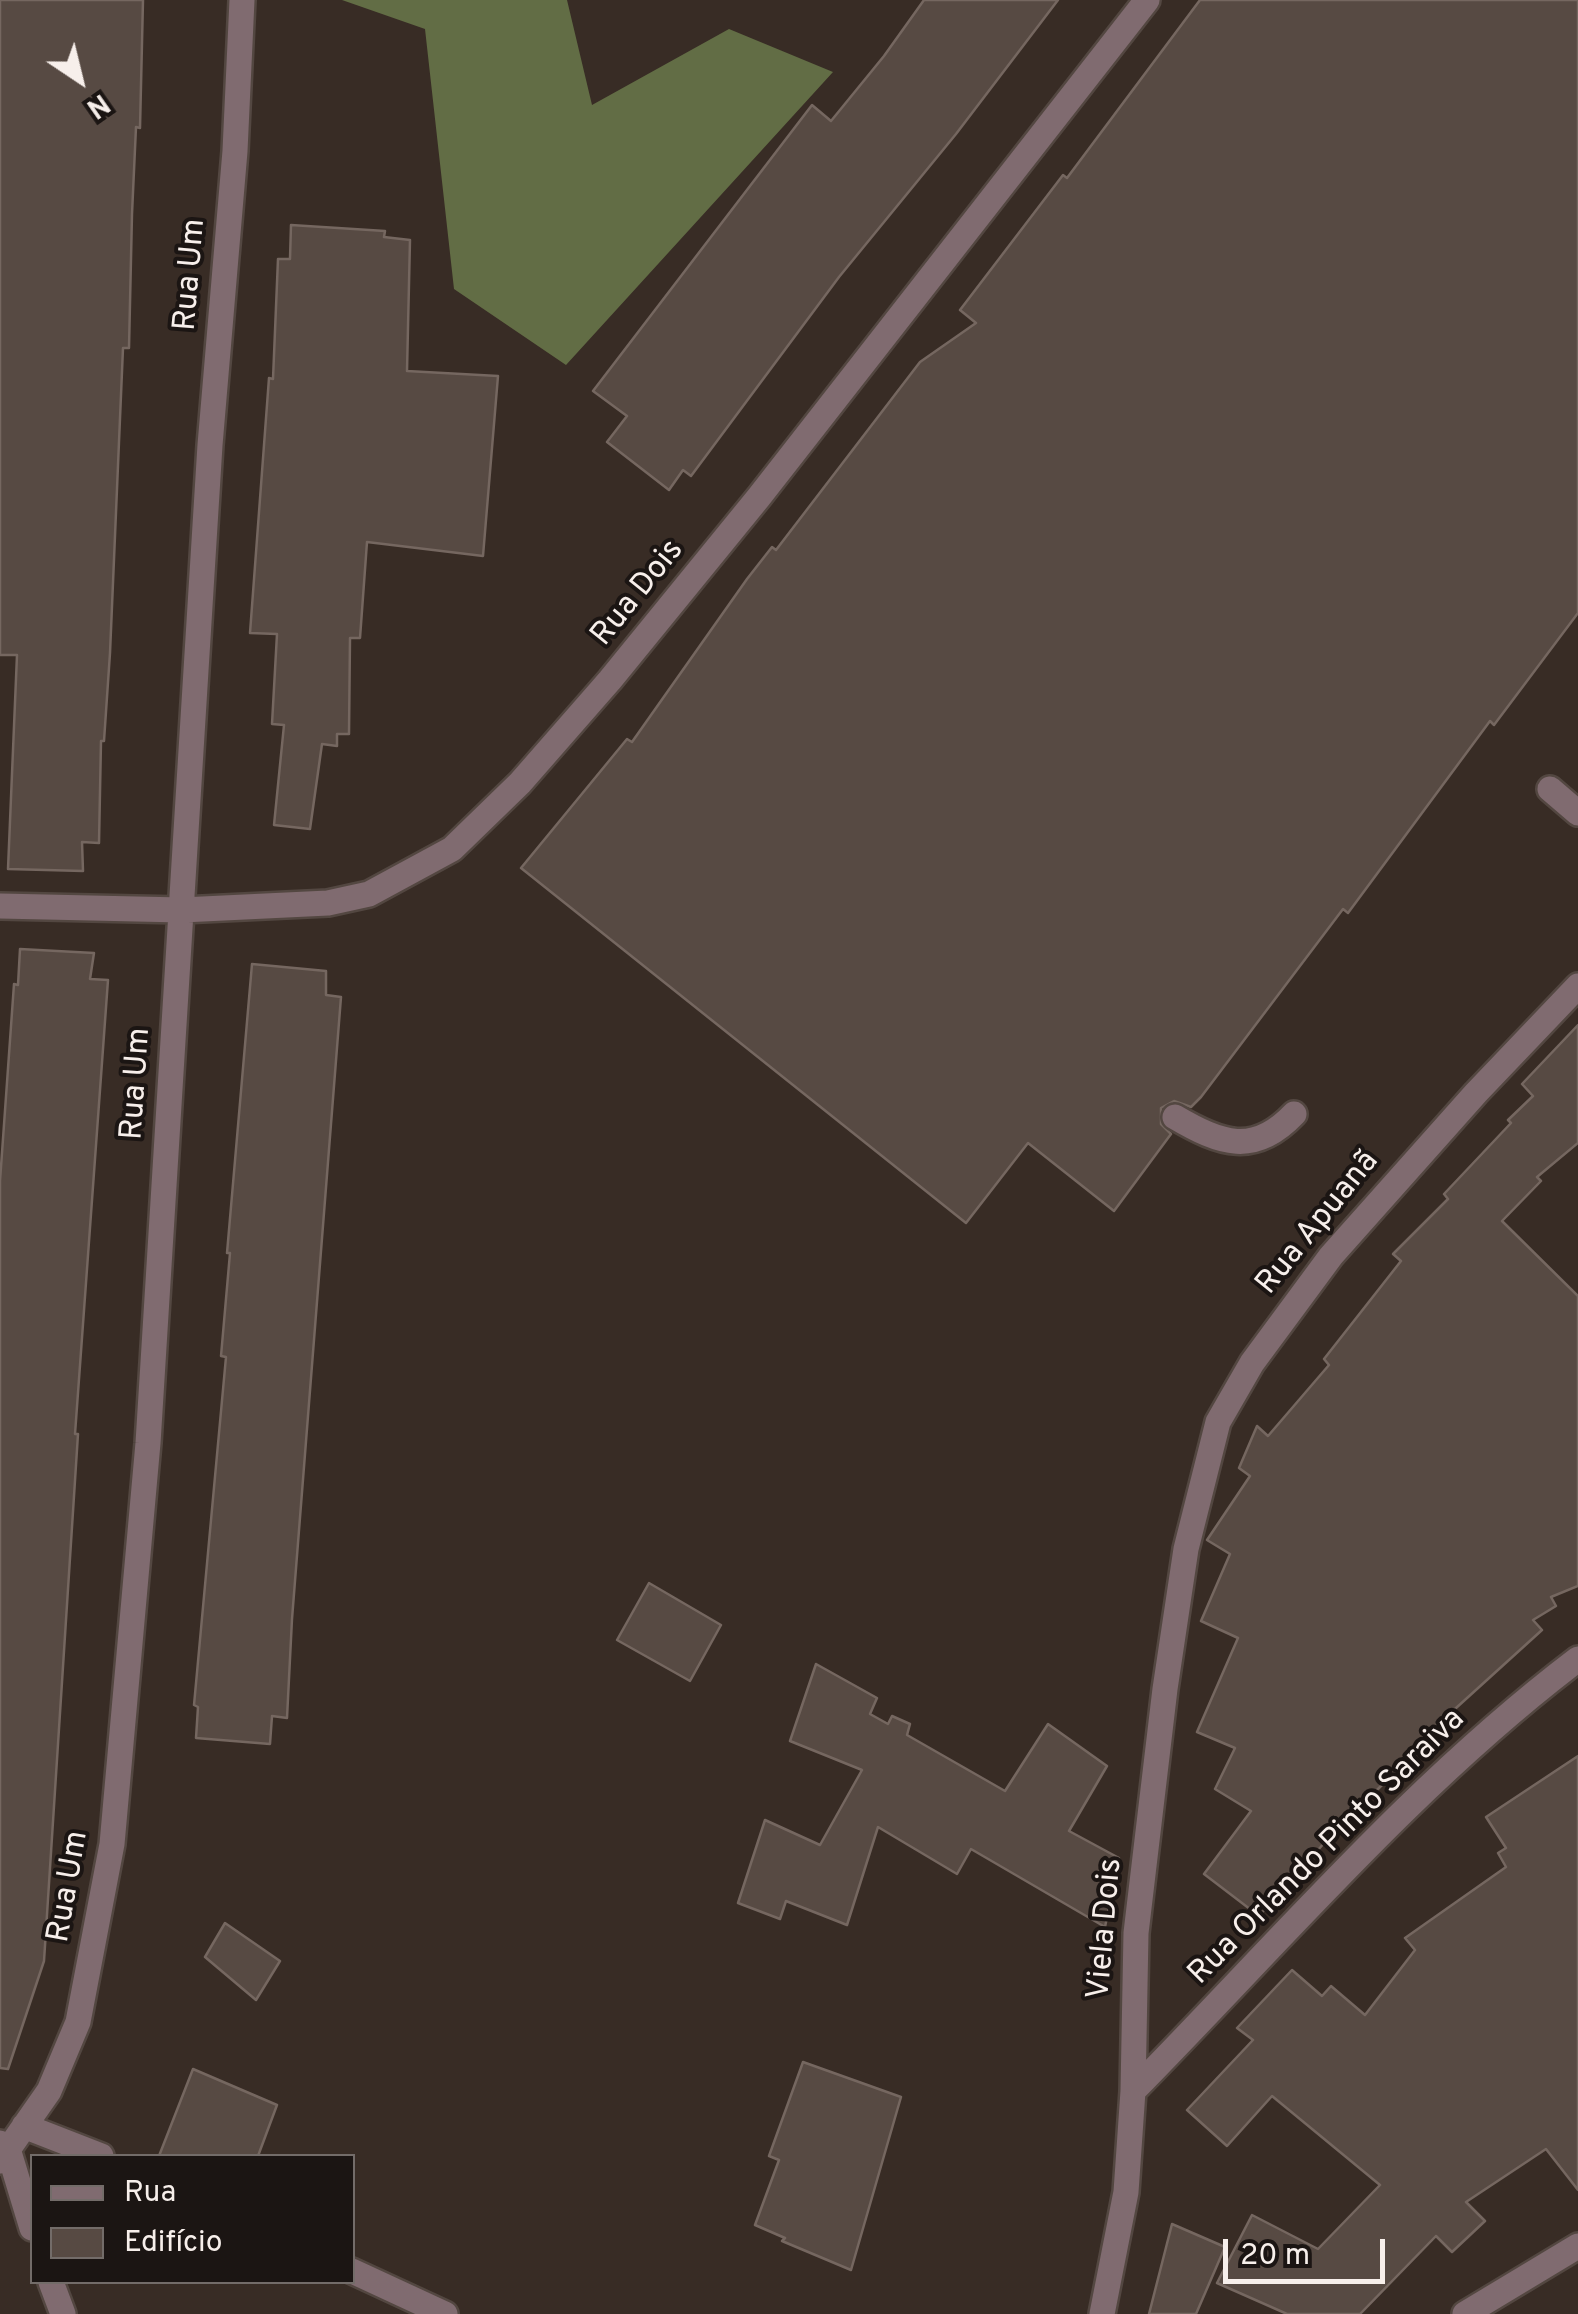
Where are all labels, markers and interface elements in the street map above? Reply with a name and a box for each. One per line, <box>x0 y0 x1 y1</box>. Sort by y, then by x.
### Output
north arrow <box>30 30 130 130</box>
text: N <box>79 84 116 125</box>
street label: Rua Um <box>168 217 216 333</box>
street label: Rua Dois <box>584 533 694 655</box>
street label: Rua Um <box>115 1027 161 1141</box>
street label: Rua Apuanã <box>1249 1144 1389 1304</box>
street label: Rua Orlando Pinto Saraiva <box>1182 1702 1474 1994</box>
street label: Rua Um <box>41 1828 99 1946</box>
street label: Viela Dois <box>1082 1857 1132 2001</box>
legend <box>30 2154 355 2284</box>
text: Rua <box>124 2175 176 2212</box>
scale bar <box>1228 2219 1390 2281</box>
text: Edifício <box>124 2225 222 2262</box>
text: 20 m <box>1240 2238 1310 2275</box>

